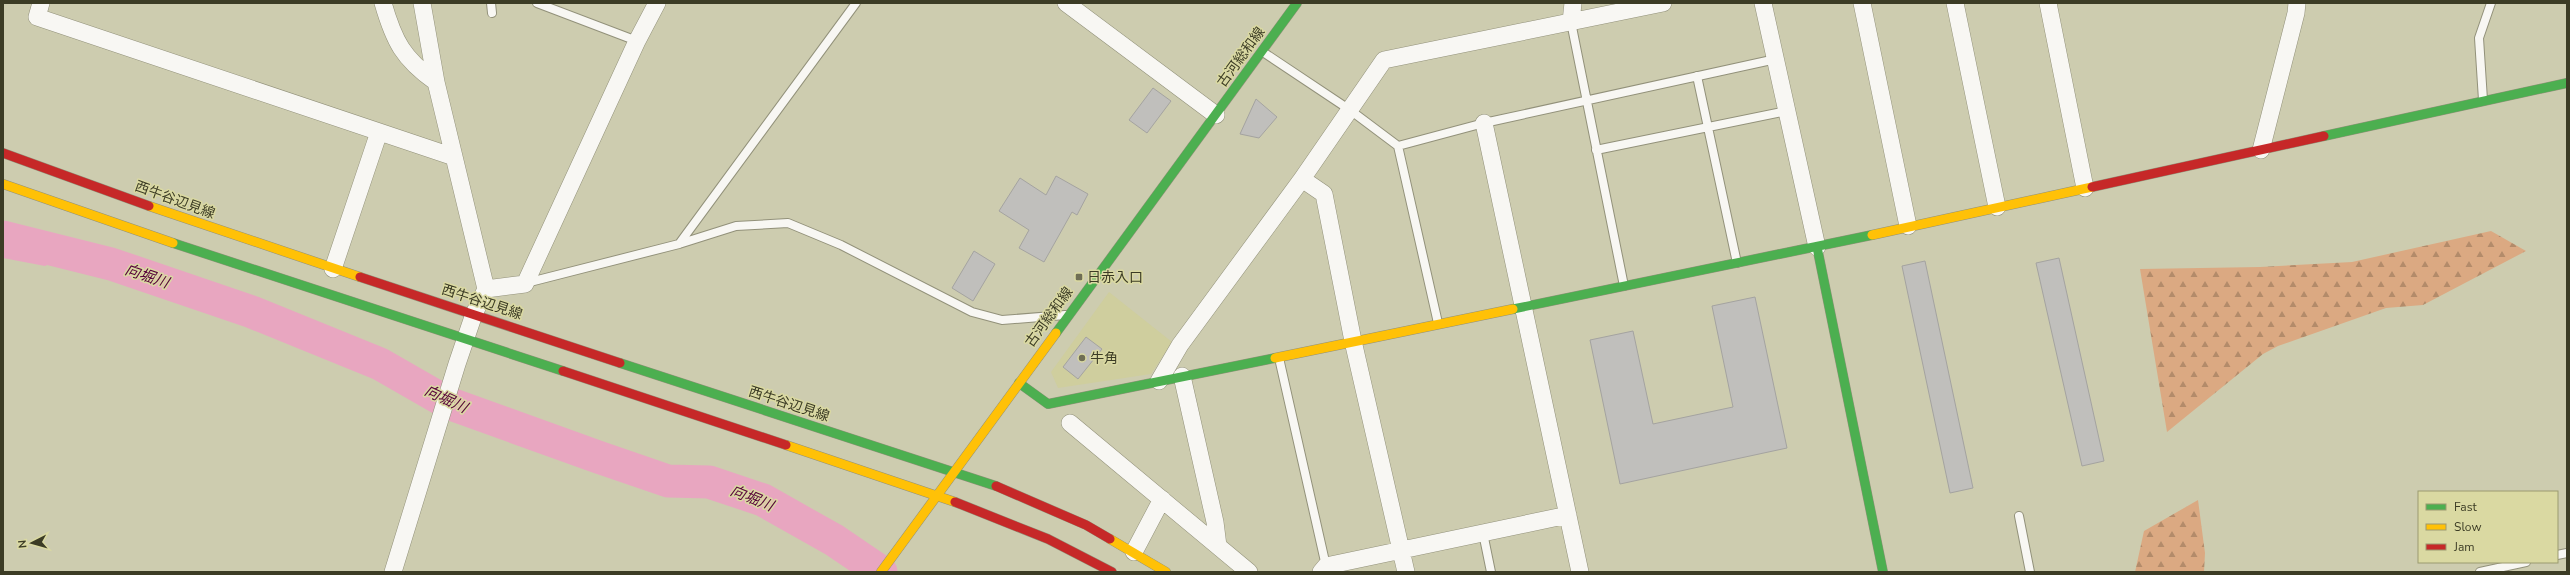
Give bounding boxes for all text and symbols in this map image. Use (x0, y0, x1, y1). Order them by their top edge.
street label: 古河総和線 (1213, 23, 1269, 91)
street label: 西牛谷辺見線 (132, 177, 218, 223)
water label: 向堀川 (122, 259, 173, 293)
place label: 日赤入口 (1087, 268, 1143, 287)
marker: 日赤入口 (1074, 272, 1084, 282)
street label: 西牛谷辺見線 (439, 280, 525, 324)
street label: 古河総和線 (1021, 283, 1077, 351)
place label: 牛角 (1090, 349, 1118, 368)
marker: 牛角 (1077, 353, 1087, 363)
water label: 向堀川 (421, 380, 472, 418)
street label: 西牛谷辺見線 (746, 382, 832, 426)
water label: 向堀川 (727, 480, 778, 516)
legend (2418, 491, 2558, 563)
text: Fast (2454, 499, 2477, 515)
text: Slow (2454, 519, 2482, 535)
north arrow (12, 523, 52, 563)
text: N (15, 539, 30, 549)
text: Jam (2453, 539, 2475, 555)

